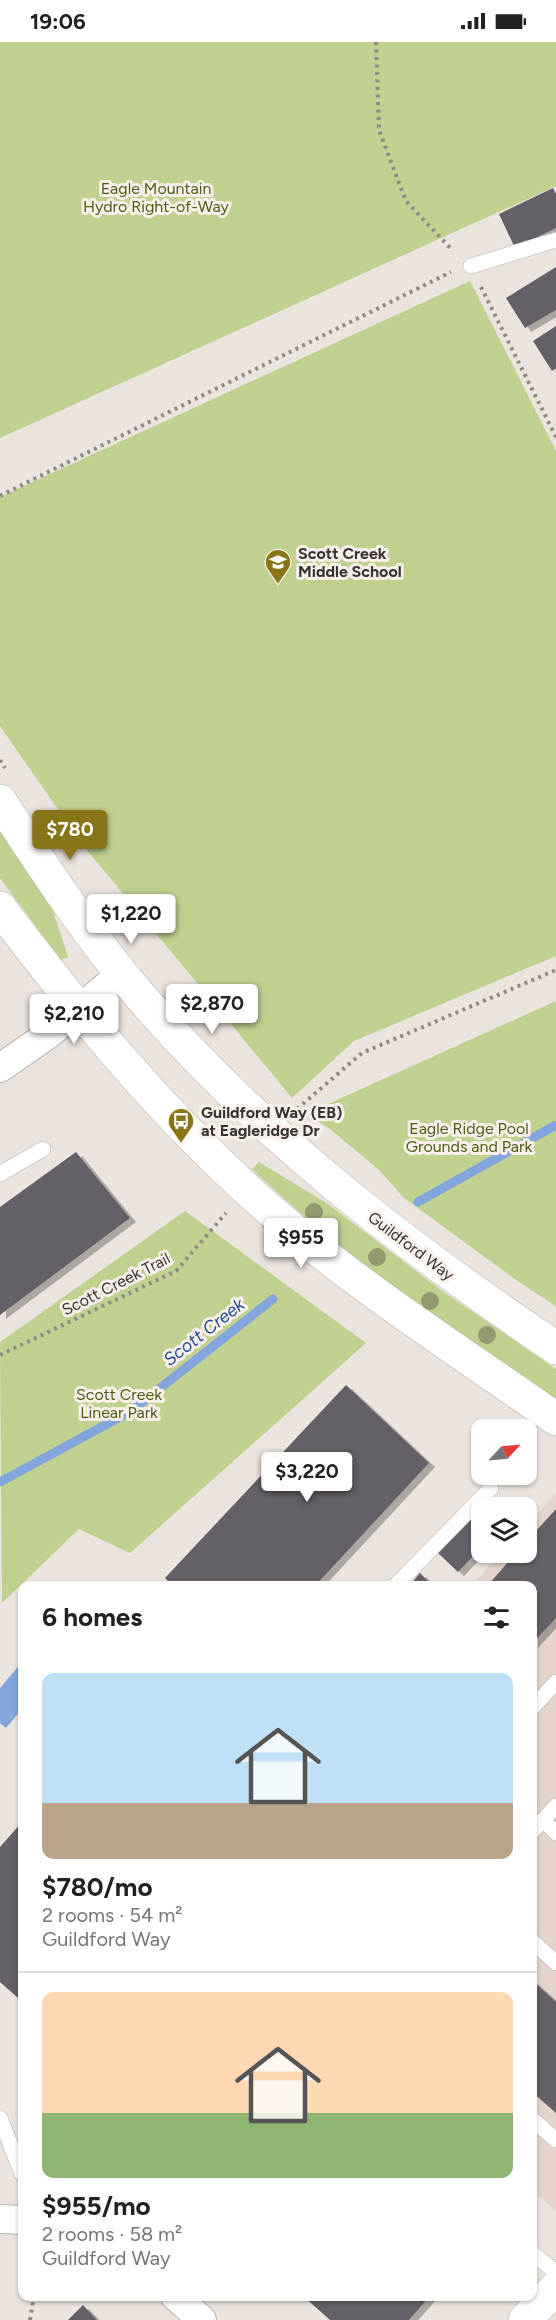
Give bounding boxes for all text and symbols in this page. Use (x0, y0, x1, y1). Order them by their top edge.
text: 19:06 (30, 8, 86, 35)
park label: Eagle Mountain Hydro Right-of-Way (83, 179, 230, 216)
place label: Scott Creek Middle School (298, 544, 402, 581)
school or university icon: Scott Creek Middle School (263, 547, 293, 585)
pin: $780 (34, 810, 106, 861)
text: $780 (46, 817, 94, 841)
pin: $1,220 (82, 894, 180, 945)
text: $1,220 (101, 901, 161, 925)
pin: $2,870 (163, 984, 261, 1035)
text: $2,870 (180, 991, 244, 1015)
pin: $2,210 (25, 994, 123, 1045)
text: $2,210 (44, 1001, 104, 1025)
place label: Guildford Way (EB) at Eagleridge Dr (201, 1103, 342, 1140)
bus stop icon: Guildford Way (EB) at Eagleridge Dr (166, 1106, 196, 1144)
park label: Eagle Ridge Pool Grounds and Park (406, 1119, 532, 1156)
street label: Guildford Way (364, 1207, 458, 1285)
pin: $955 (265, 1218, 337, 1269)
text: $955 (278, 1225, 324, 1249)
street label: Scott Creek Trail (59, 1249, 173, 1319)
water label: Scott Creek (159, 1293, 250, 1371)
park label: Scott Creek Linear Park (76, 1385, 162, 1422)
north arrow (471, 1419, 537, 1485)
map controls (471, 1419, 537, 1563)
pin: $3,220 (258, 1452, 356, 1503)
text: $3,220 (275, 1459, 339, 1483)
button: layers (471, 1497, 537, 1563)
text: 6 homes (42, 1601, 142, 1633)
icon: filters (480, 1601, 513, 1634)
icon: home (224, 1712, 332, 1820)
text: $780/mo (42, 1871, 153, 1903)
text: 2 rooms · 54 m² (42, 1903, 182, 1927)
text: Guildford Way (42, 1927, 170, 1951)
icon: home (224, 2031, 332, 2139)
text: $955/mo (42, 2190, 151, 2222)
text: 2 rooms · 58 m² (42, 2222, 182, 2246)
text: Guildford Way (42, 2246, 170, 2270)

